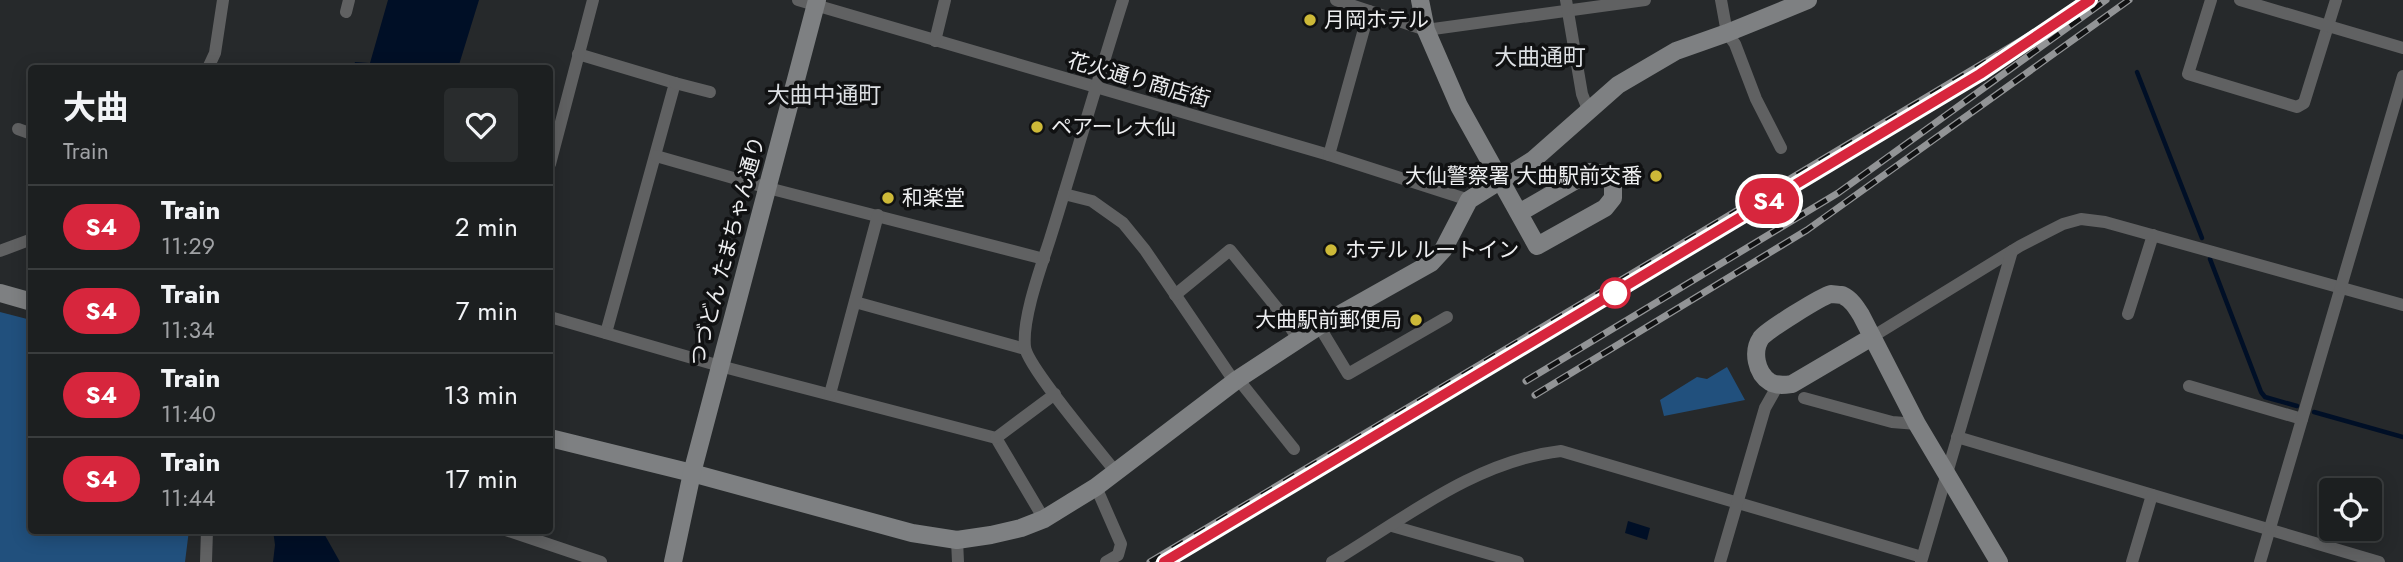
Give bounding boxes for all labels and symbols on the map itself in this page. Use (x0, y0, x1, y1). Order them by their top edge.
place label: 月岡ホテル (1324, 5, 1429, 35)
marker: 月岡ホテル (1302, 12, 1318, 28)
district label: 大曲通町 (1494, 40, 1586, 74)
street label: 花火通り商店街 (1064, 45, 1214, 115)
district label: 大曲中通町 (767, 78, 882, 112)
place label: ペアーレ大仙 (1051, 112, 1176, 142)
marker: ペアーレ大仙 (1029, 119, 1045, 135)
street label: つづどん たまちゃん通り (682, 133, 772, 369)
place label: 大仙警察署 大曲駅前交番 (1405, 161, 1642, 191)
marker: 大仙警察署 大曲駅前交番 (1648, 168, 1664, 184)
line badge: S4 (1738, 178, 1800, 224)
place label: 和楽堂 (902, 183, 965, 213)
marker: 和楽堂 (880, 190, 896, 206)
place label: ホテル ルートイン (1345, 235, 1519, 265)
marker: ホテル ルートイン (1323, 242, 1339, 258)
unlabelled marker (1600, 278, 1630, 308)
place label: 大曲駅前郵便局 (1255, 305, 1402, 335)
marker: 大曲駅前郵便局 (1408, 312, 1424, 328)

